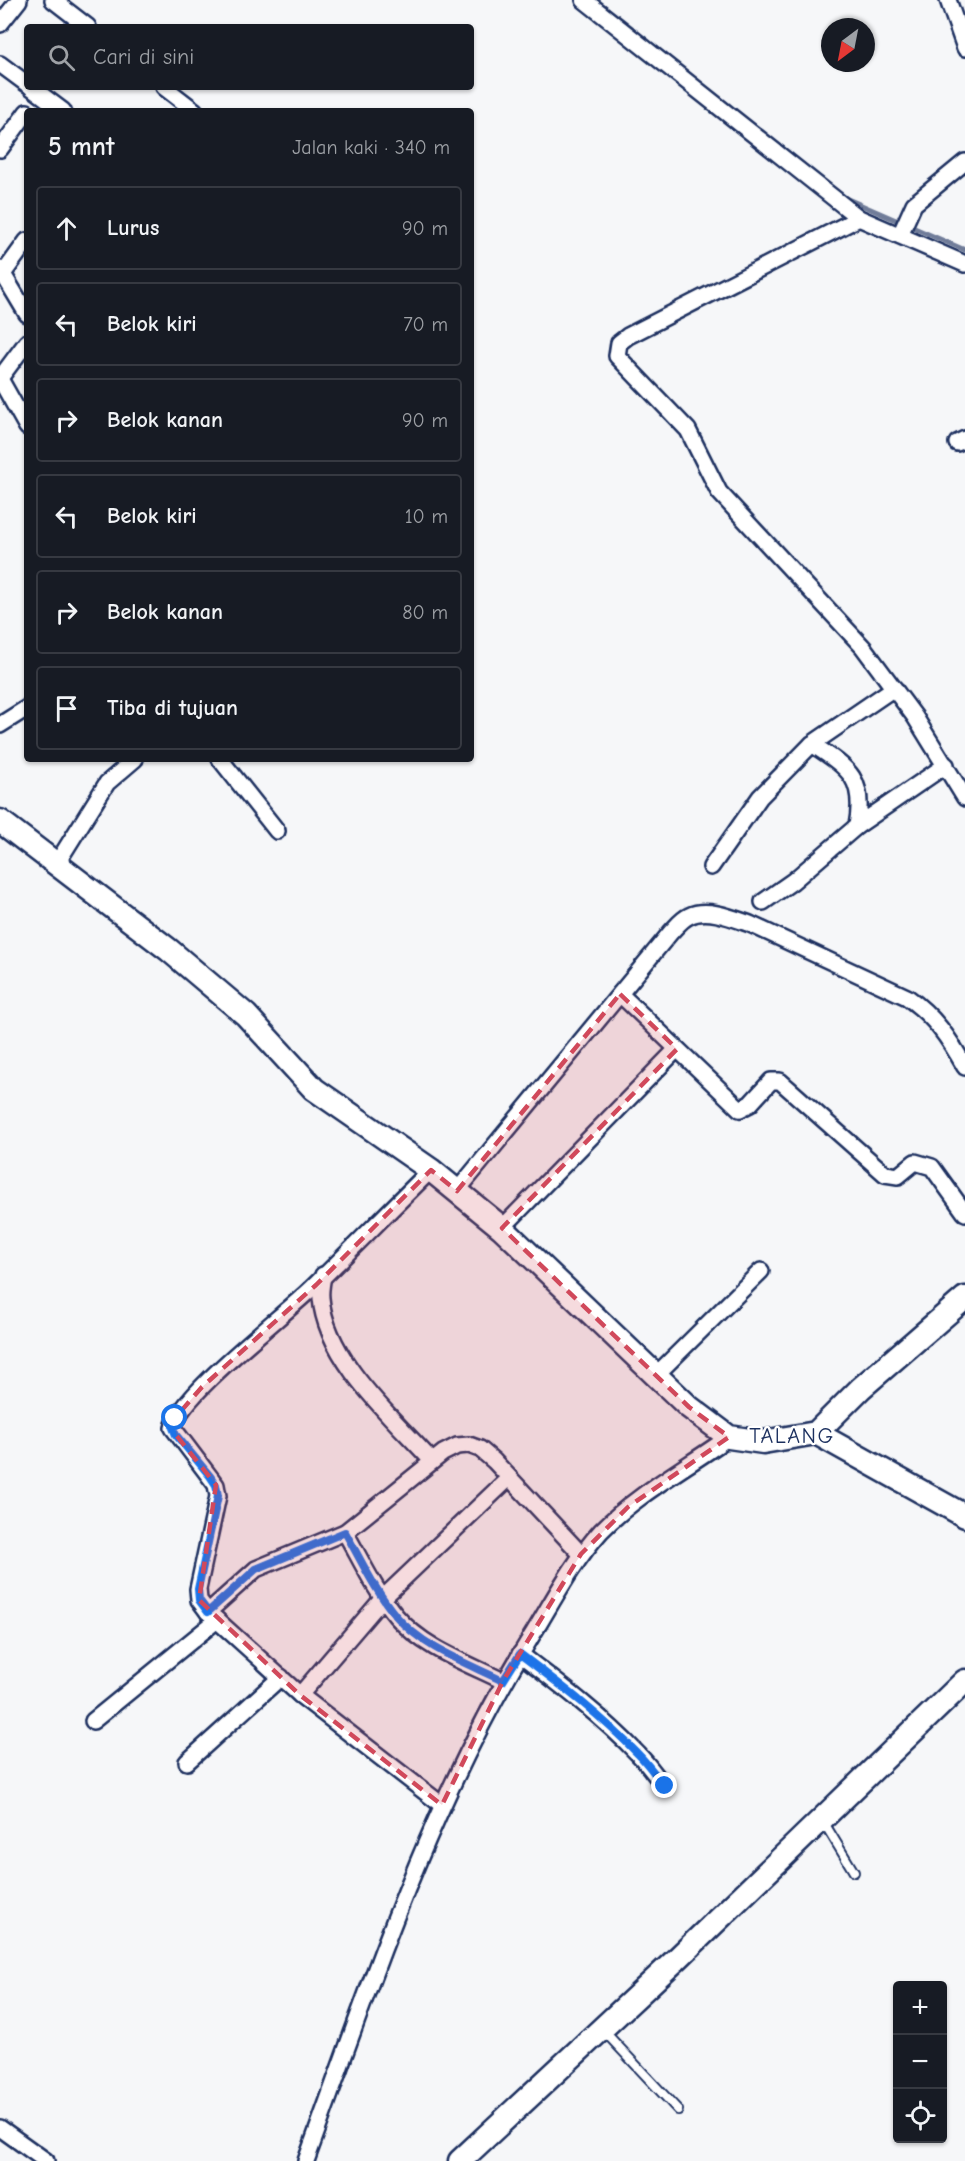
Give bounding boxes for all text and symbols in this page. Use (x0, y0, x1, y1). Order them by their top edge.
north arrow (821, 18, 875, 72)
search box (24, 24, 474, 90)
icon: search (45, 41, 78, 74)
text: Cari di sini (93, 44, 194, 70)
text: 5 mnt (48, 132, 114, 162)
text: Jalan kaki · 340 m (292, 136, 450, 159)
icon: ahead (50, 212, 83, 245)
text: Lurus (107, 215, 159, 241)
text: 90 m (402, 217, 448, 240)
icon: left (50, 308, 83, 341)
text: Belok kiri (107, 311, 197, 337)
text: 70 m (403, 313, 448, 336)
icon: right (50, 404, 83, 437)
text: Belok kanan (107, 407, 223, 433)
text: 90 m (402, 409, 448, 432)
icon: left (50, 500, 83, 533)
text: Belok kiri (107, 503, 197, 529)
text: 10 m (405, 505, 448, 528)
icon: right (50, 596, 83, 629)
text: Belok kanan (107, 599, 223, 625)
text: 80 m (402, 601, 448, 624)
icon: arrive (50, 692, 83, 725)
text: Tiba di tujuan (107, 695, 238, 721)
route start (161, 1404, 187, 1430)
district label: TALANG (749, 1423, 835, 1449)
route end (651, 1772, 677, 1798)
map controls (893, 1981, 947, 2143)
button: + (893, 1981, 947, 2035)
button: − (893, 2035, 947, 2089)
button: locate (893, 2089, 947, 2143)

